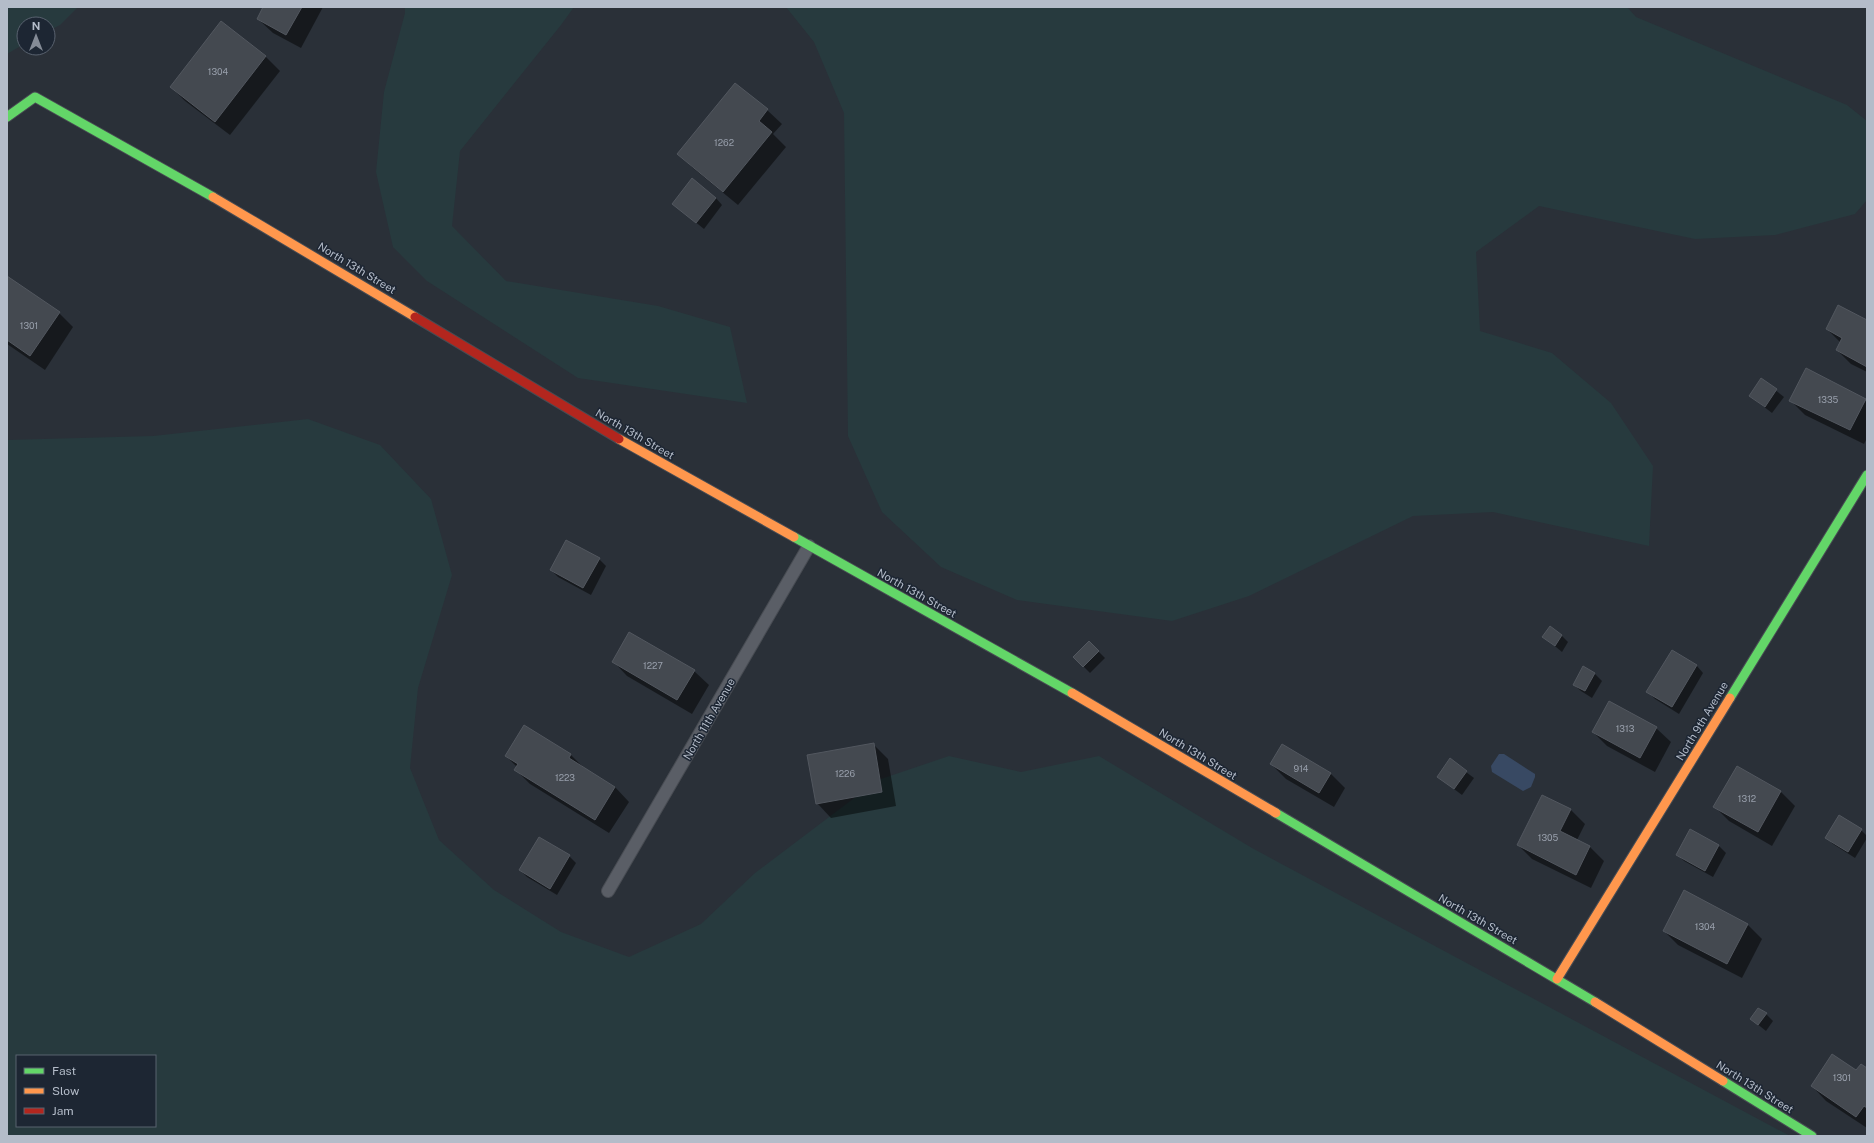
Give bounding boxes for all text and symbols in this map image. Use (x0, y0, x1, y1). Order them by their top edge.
north arrow (16, 16, 56, 56)
text: N (32, 20, 40, 32)
house number: 1304 (208, 66, 229, 77)
house number: 1262 (714, 137, 734, 148)
street label: North 13th Street (316, 240, 398, 296)
house number: 1301 (20, 320, 38, 331)
house number: 1335 (1818, 394, 1839, 405)
street label: North 13th Street (594, 407, 676, 461)
street label: North 13th Street (875, 566, 959, 620)
house number: 1227 (643, 660, 663, 671)
street label: North 11th Avenue (681, 676, 737, 762)
street label: North 9th Avenue (1674, 679, 1730, 763)
house number: 1313 (1616, 723, 1635, 734)
street label: North 13th Street (1157, 726, 1239, 782)
house number: 914 (1294, 763, 1309, 774)
house number: 1226 (835, 768, 855, 779)
house number: 1223 (555, 772, 575, 783)
house number: 1312 (1738, 793, 1756, 804)
house number: 1305 (1538, 832, 1559, 843)
street label: North 13th Street (1437, 892, 1519, 946)
house number: 1304 (1695, 921, 1716, 932)
legend (16, 1055, 156, 1127)
street label: North 13th Street (1714, 1058, 1796, 1116)
text: Fast (52, 1064, 77, 1078)
house number: 1301 (1833, 1072, 1851, 1083)
text: Slow (52, 1084, 80, 1098)
text: Jam (52, 1104, 74, 1118)

